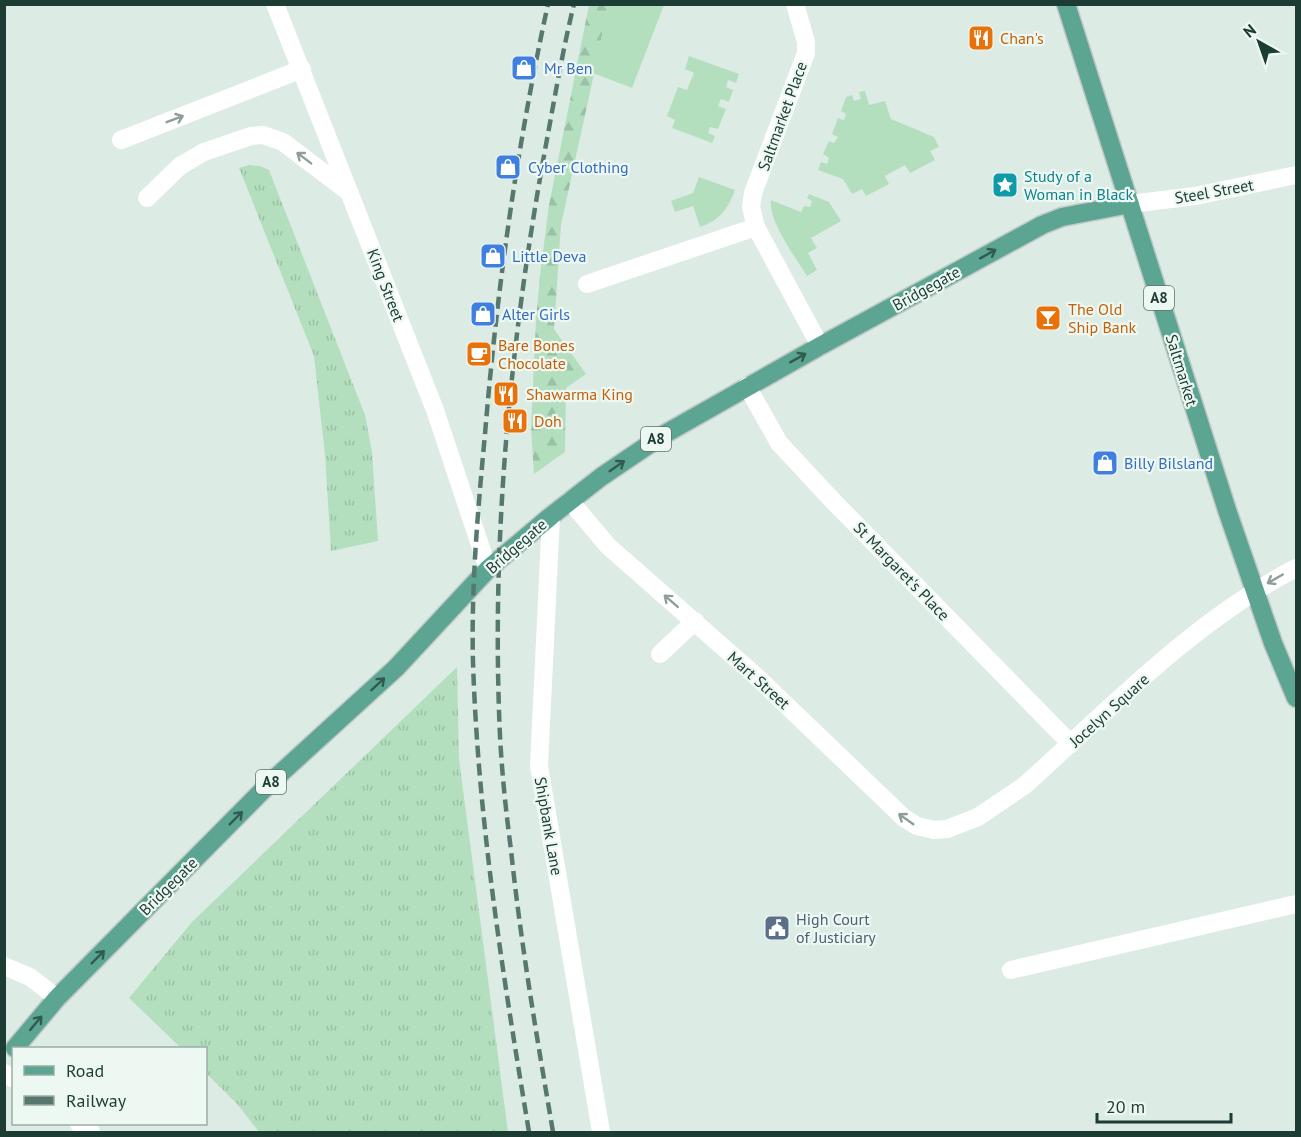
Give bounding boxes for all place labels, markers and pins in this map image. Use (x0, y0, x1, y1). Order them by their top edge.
restaurant icon: Chan's (966, 23, 996, 53)
place label: Chan's (1000, 28, 1044, 48)
shop icon: Mr Ben (509, 53, 539, 83)
place label: Mr Ben (544, 58, 593, 78)
shop icon: Cyber Clothing (493, 152, 523, 182)
place label: Cyber Clothing (528, 157, 629, 177)
place label: Study of a Woman in Black (1024, 166, 1134, 204)
place icon: Study of a Woman in Black (990, 170, 1020, 200)
shop icon: Little Deva (478, 241, 508, 271)
place label: Little Deva (512, 246, 586, 266)
shop icon: Alter Girls (468, 299, 498, 329)
place label: The Old Ship Bank (1068, 299, 1136, 337)
bar icon: The Old Ship Bank (1033, 303, 1063, 333)
place label: Alter Girls (502, 304, 570, 324)
place label: Bare Bones Chocolate (498, 335, 575, 373)
cafe icon: Bare Bones Chocolate (464, 339, 494, 369)
restaurant icon: Shawarma King (491, 379, 521, 409)
place label: Shawarma King (526, 384, 633, 404)
restaurant icon: Doh (500, 406, 530, 436)
place label: Doh (534, 411, 562, 431)
shop icon: Billy Bilsland (1090, 448, 1120, 478)
place label: Billy Bilsland (1124, 453, 1213, 473)
place label: High Court of Justiciary (796, 909, 876, 947)
public building icon: High Court of Justiciary (762, 913, 792, 943)

